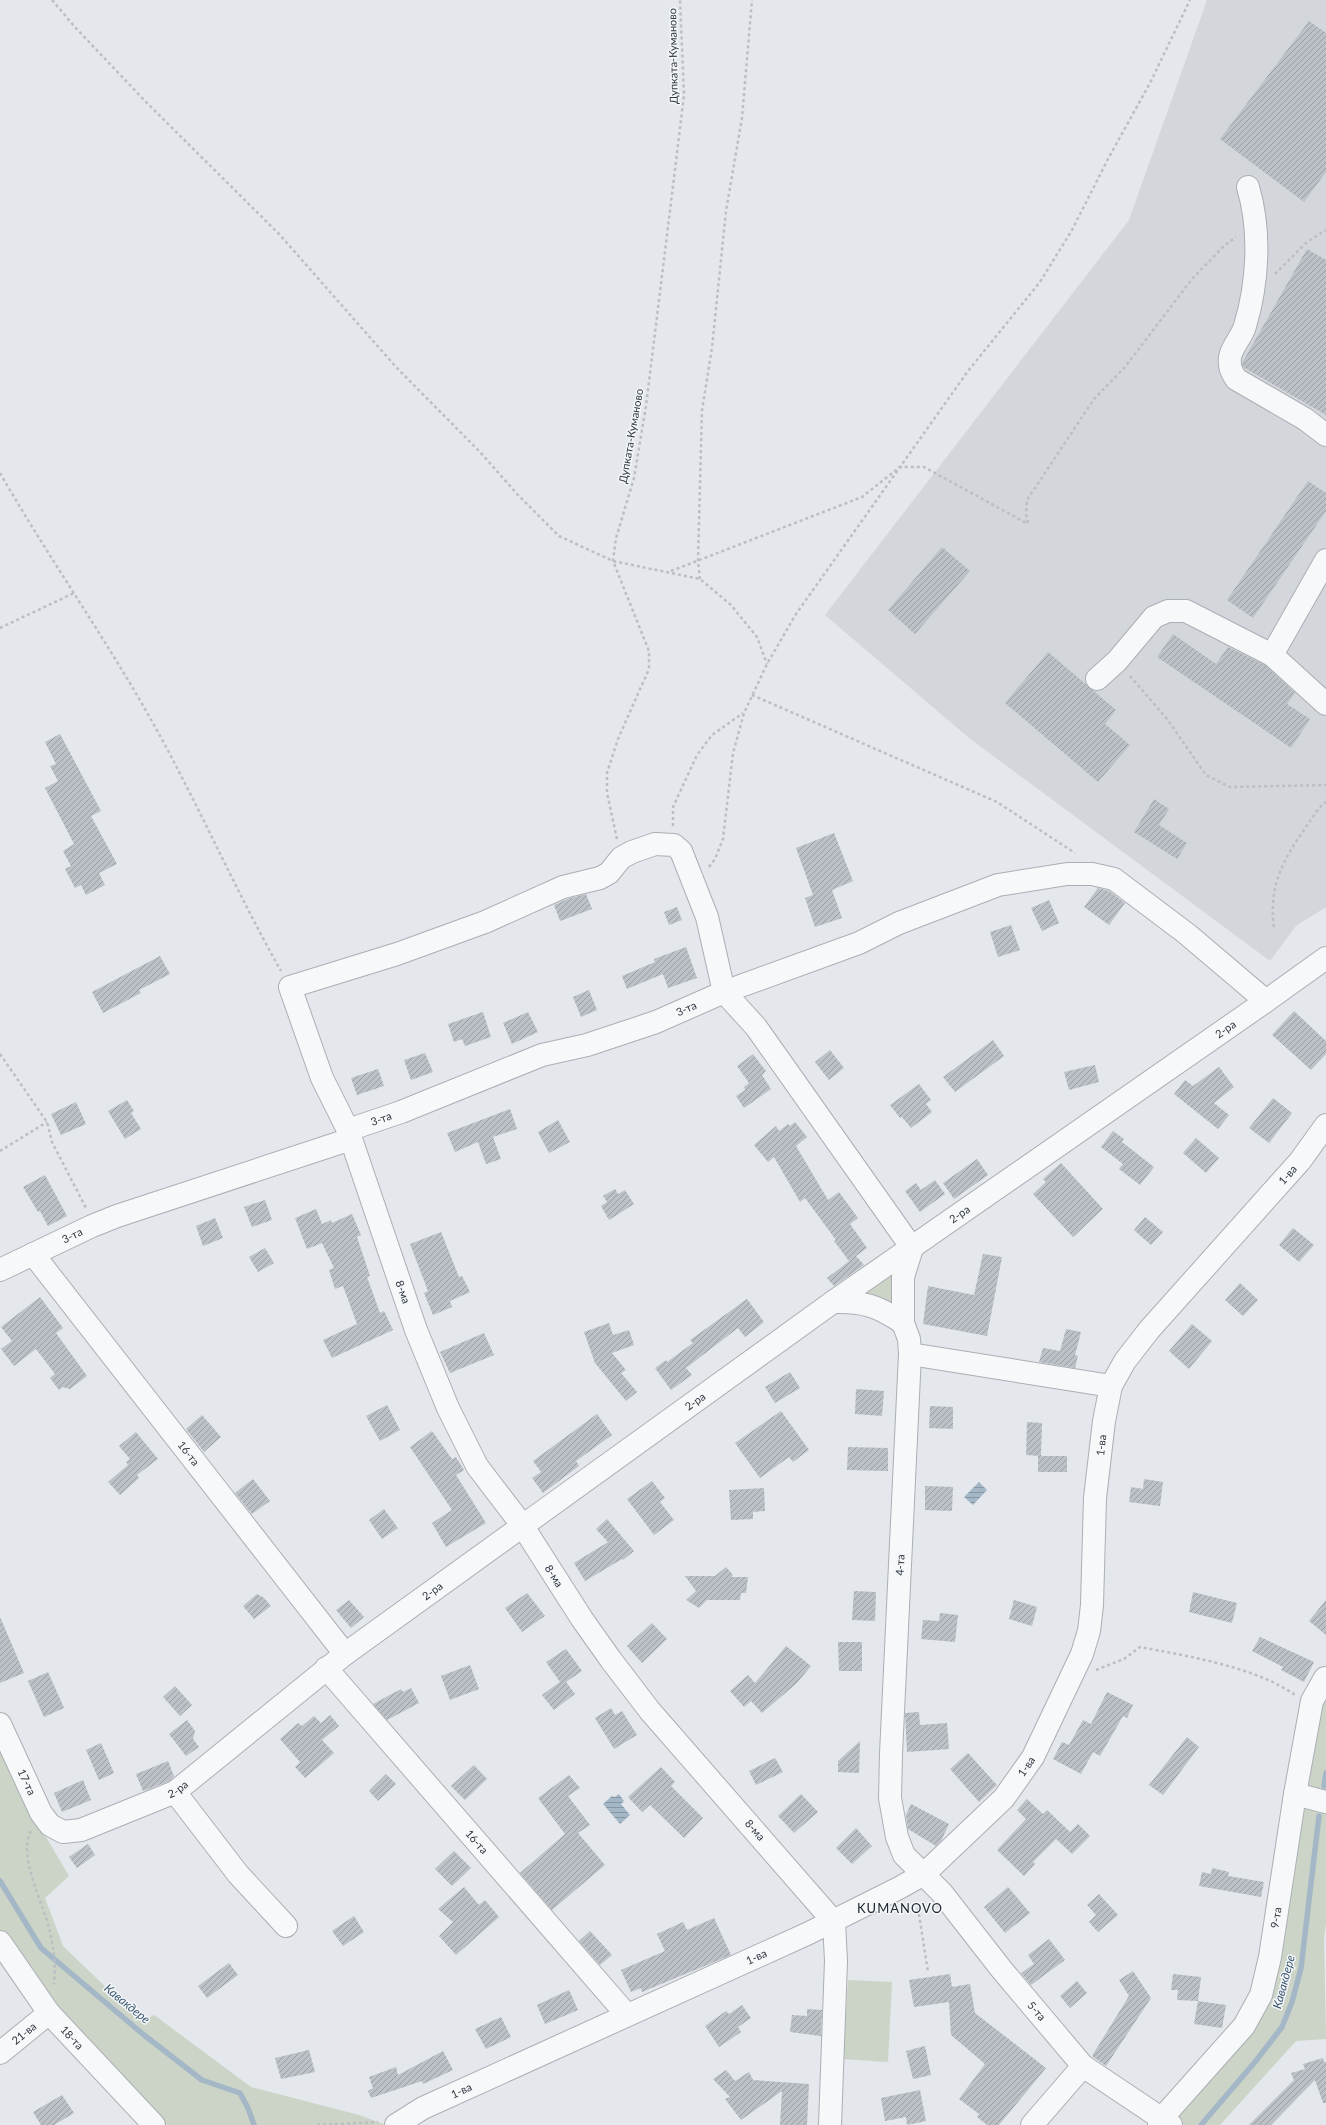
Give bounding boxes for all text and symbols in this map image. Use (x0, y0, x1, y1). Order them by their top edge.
street label: Дупката-Куманово (665, 8, 680, 104)
street label: Дупката-Куманово (616, 388, 645, 484)
street label: 3-та (674, 998, 698, 1018)
street label: 2-ра (1212, 1017, 1238, 1040)
street label: 3-та (369, 1109, 393, 1128)
street label: 1-ва (1275, 1162, 1299, 1187)
street label: 2-ра (946, 1202, 972, 1225)
street label: 3-та (60, 1225, 84, 1245)
street label: 8-ма (393, 1279, 413, 1305)
street label: 2-ра (682, 1389, 708, 1413)
street label: 1-ва (1093, 1434, 1108, 1457)
street label: 16-та (175, 1438, 203, 1468)
street label: 4-та (892, 1554, 907, 1576)
street label: 8-ма (543, 1562, 566, 1589)
street label: 2-ра (419, 1579, 445, 1602)
street label: 1-ва (1014, 1754, 1037, 1779)
street label: 17-та (16, 1767, 39, 1797)
street label: 2-ра (166, 1777, 190, 1800)
street label: 8-ма (743, 1816, 768, 1843)
street label: 16-та (463, 1827, 491, 1856)
district label: KUMANOVO (857, 1900, 943, 1916)
street label: 9-та (1267, 1906, 1284, 1929)
street label: 1-ва (744, 1946, 769, 1967)
water label: Кавакдере (1269, 1953, 1298, 2010)
water label: Кавакдере (101, 1980, 154, 2027)
street label: 5-та (1025, 1998, 1049, 2023)
street label: 21-ва (9, 2019, 39, 2047)
street label: 18-та (58, 2023, 87, 2052)
street label: 1-ва (449, 2080, 474, 2101)

